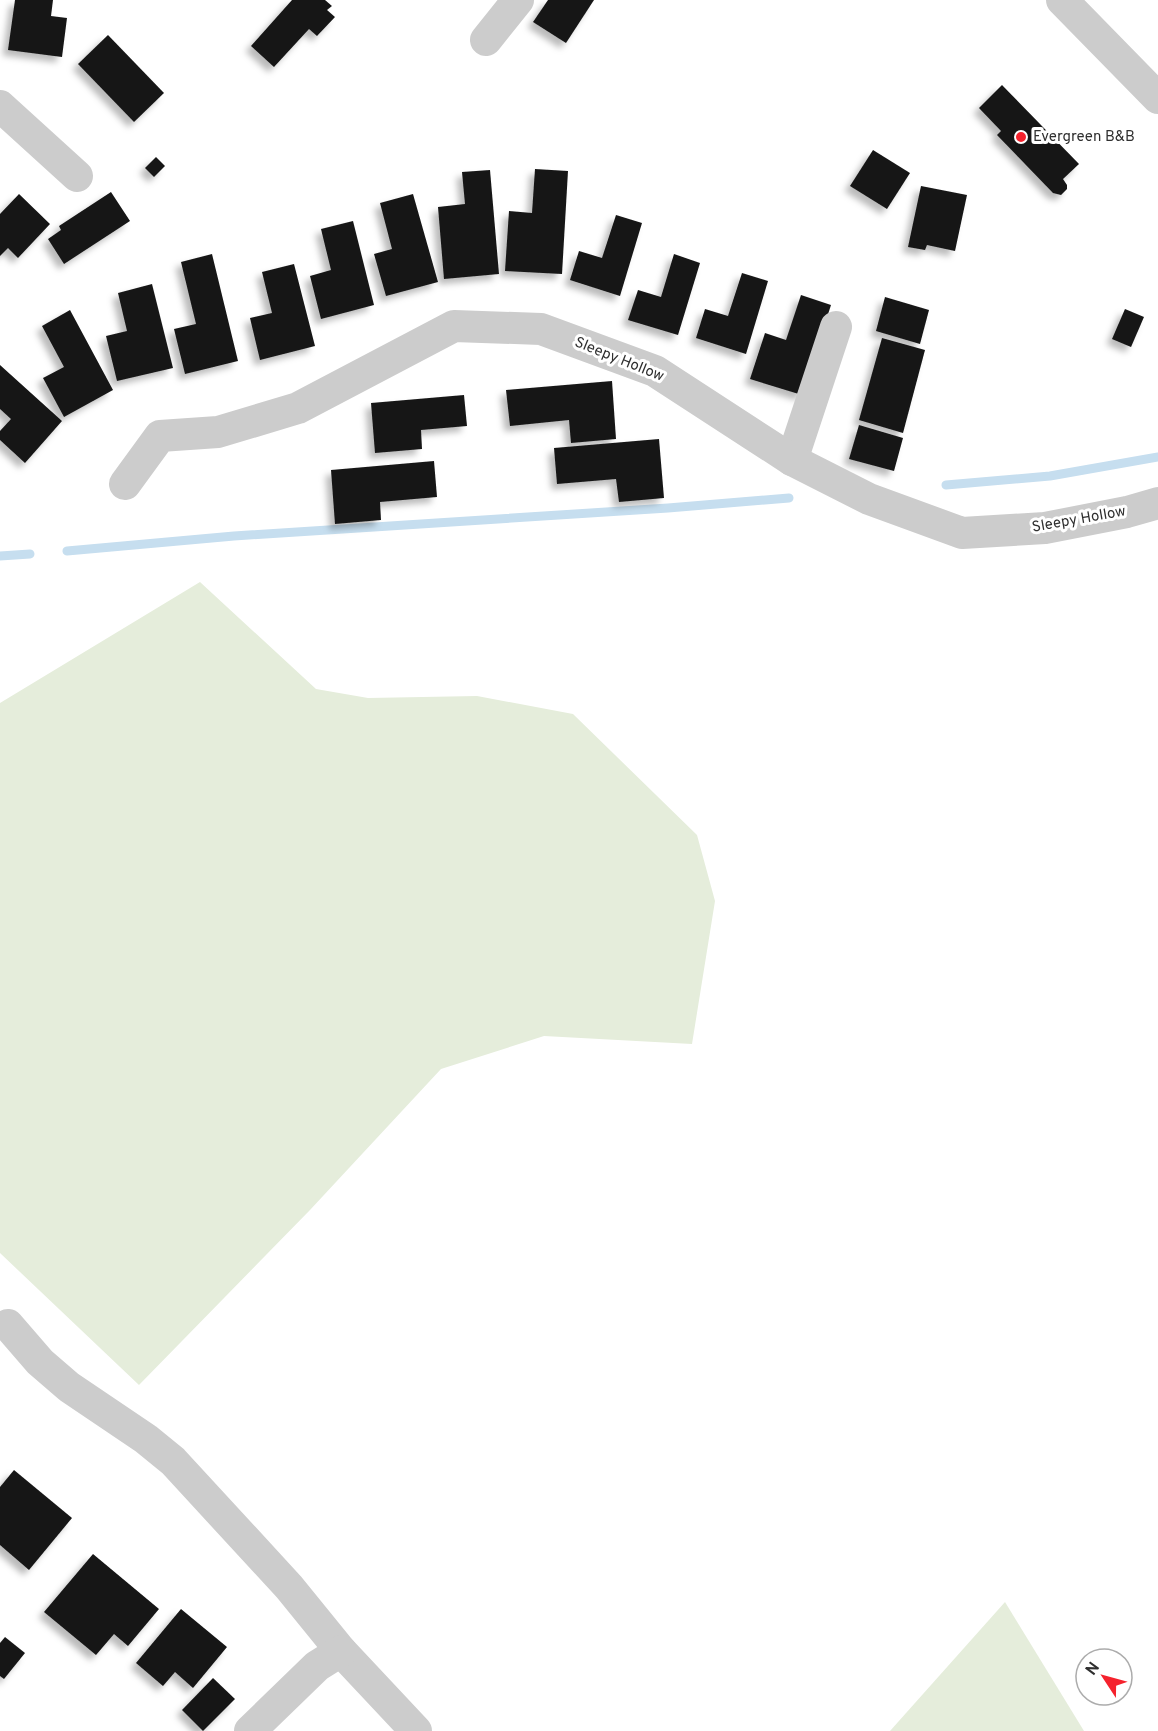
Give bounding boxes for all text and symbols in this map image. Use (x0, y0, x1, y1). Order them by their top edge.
place label: Evergreen B&B (1033, 128, 1135, 147)
marker: Evergreen B&B (1014, 130, 1028, 144)
street label: Sleepy Hollow (571, 333, 667, 387)
street label: Sleepy Hollow (1031, 502, 1128, 538)
north arrow (1074, 1647, 1134, 1707)
text: N (1082, 1659, 1105, 1680)

